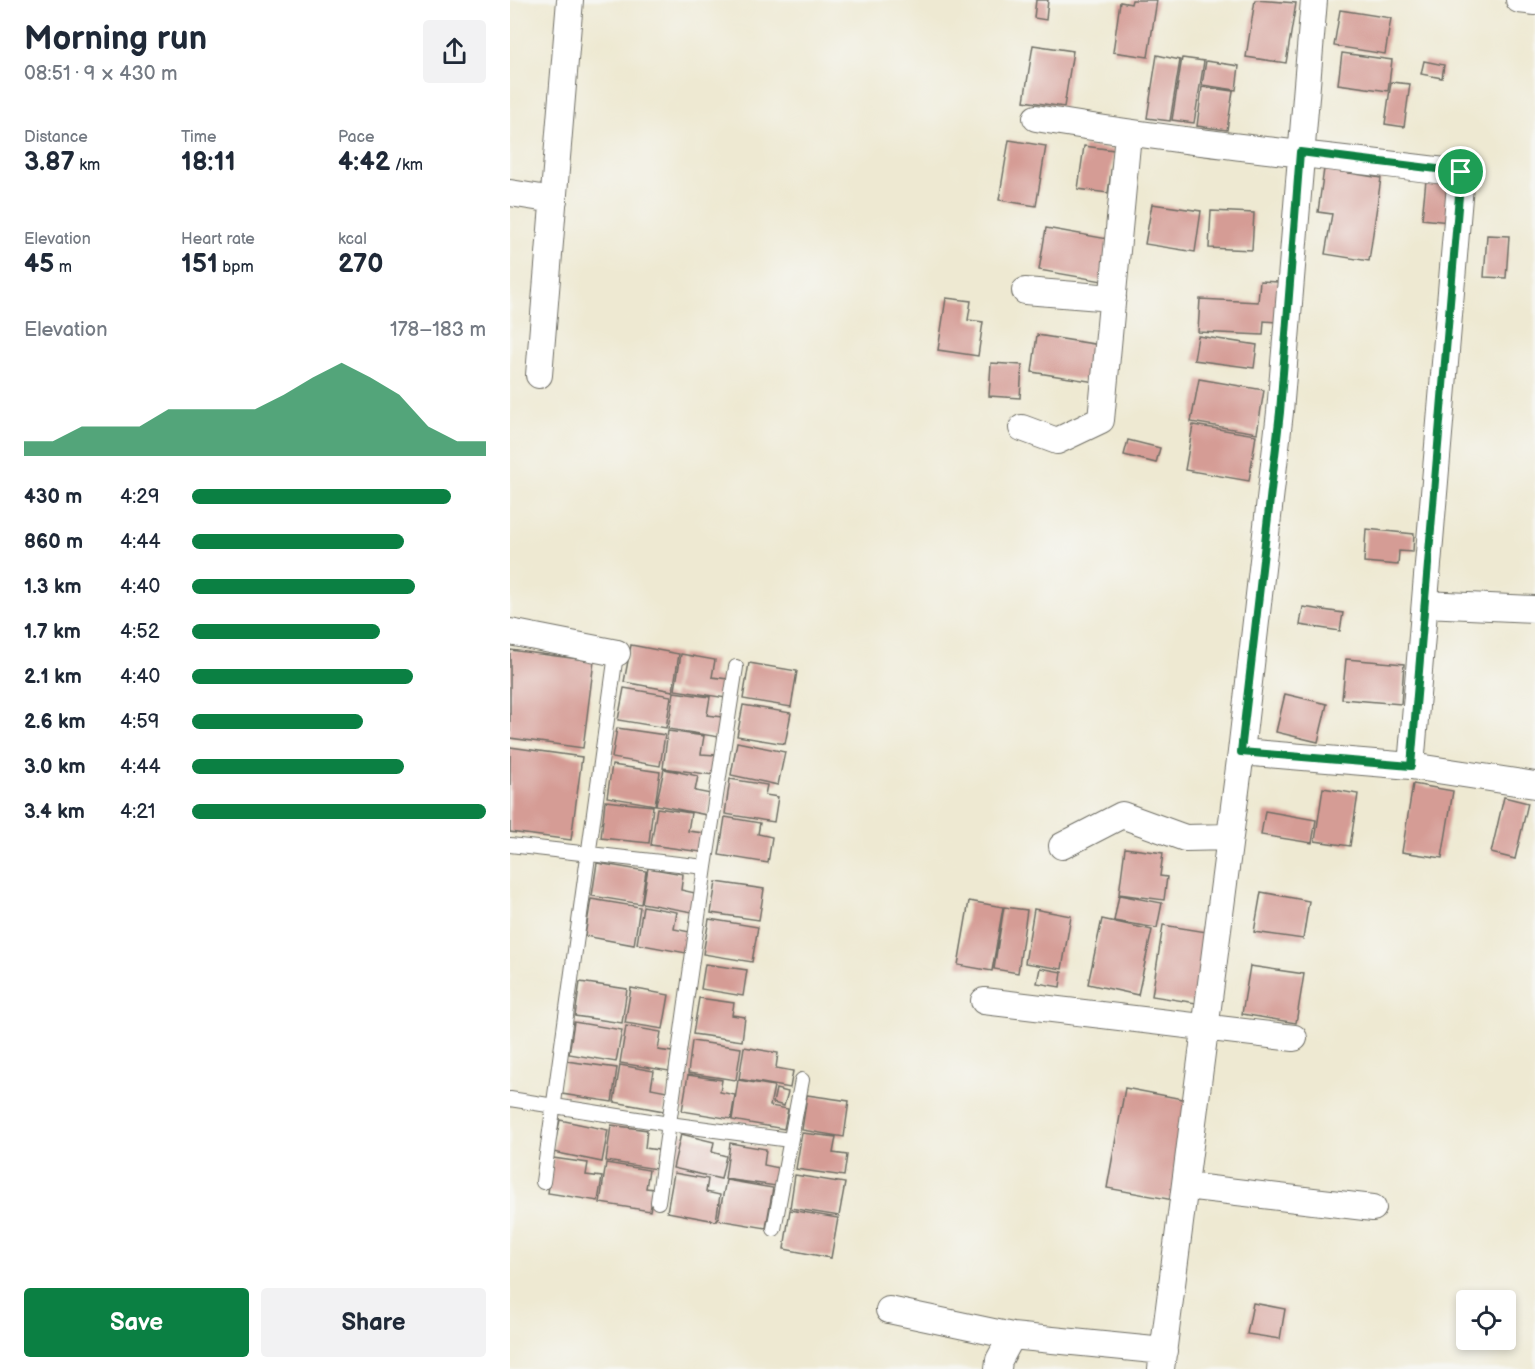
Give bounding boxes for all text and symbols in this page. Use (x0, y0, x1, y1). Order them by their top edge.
text: Morning run (24, 19, 207, 59)
button: share (423, 20, 486, 83)
text: 08:51 · 9 × 430 m (24, 62, 178, 86)
text: Distance (24, 128, 88, 147)
text: Time (181, 128, 216, 147)
text: Pace (338, 128, 374, 147)
pin (1435, 146, 1486, 197)
text: 3.87 (24, 147, 75, 178)
text: 18:11 (181, 147, 236, 178)
text: 4:42 (338, 147, 390, 178)
icon: arrive (1444, 155, 1477, 188)
text: km (75, 156, 100, 175)
text: /km (390, 156, 423, 175)
text: Elevation (24, 230, 91, 249)
text: Heart rate (181, 230, 255, 249)
text: kcal (338, 230, 367, 249)
text: 45 (24, 249, 54, 280)
text: 151 (181, 249, 218, 280)
text: 270 (338, 249, 383, 280)
text: m (54, 258, 72, 277)
text: bpm (218, 258, 254, 277)
text: Elevation (24, 318, 107, 342)
text: 178–183 m (390, 318, 486, 342)
text: 430 m (24, 485, 82, 509)
text: 4:29 (120, 485, 160, 509)
text: 860 m (24, 530, 83, 554)
text: 4:44 (120, 530, 161, 554)
text: 1.3 km (24, 575, 81, 599)
text: 4:40 (120, 575, 160, 599)
text: 1.7 km (24, 620, 81, 644)
text: 4:52 (120, 620, 160, 644)
text: 2.1 km (24, 665, 82, 689)
text: 4:40 (120, 665, 160, 689)
text: 2.6 km (24, 710, 85, 734)
text: 4:59 (120, 710, 159, 734)
text: 3.0 km (24, 755, 85, 779)
text: 4:44 (120, 755, 161, 779)
text: 3.4 km (24, 800, 85, 824)
text: 4:21 (120, 800, 155, 824)
button: Save (24, 1288, 249, 1357)
button: Share (261, 1288, 486, 1357)
map controls (1456, 1290, 1516, 1350)
button: locate (1456, 1290, 1516, 1350)

